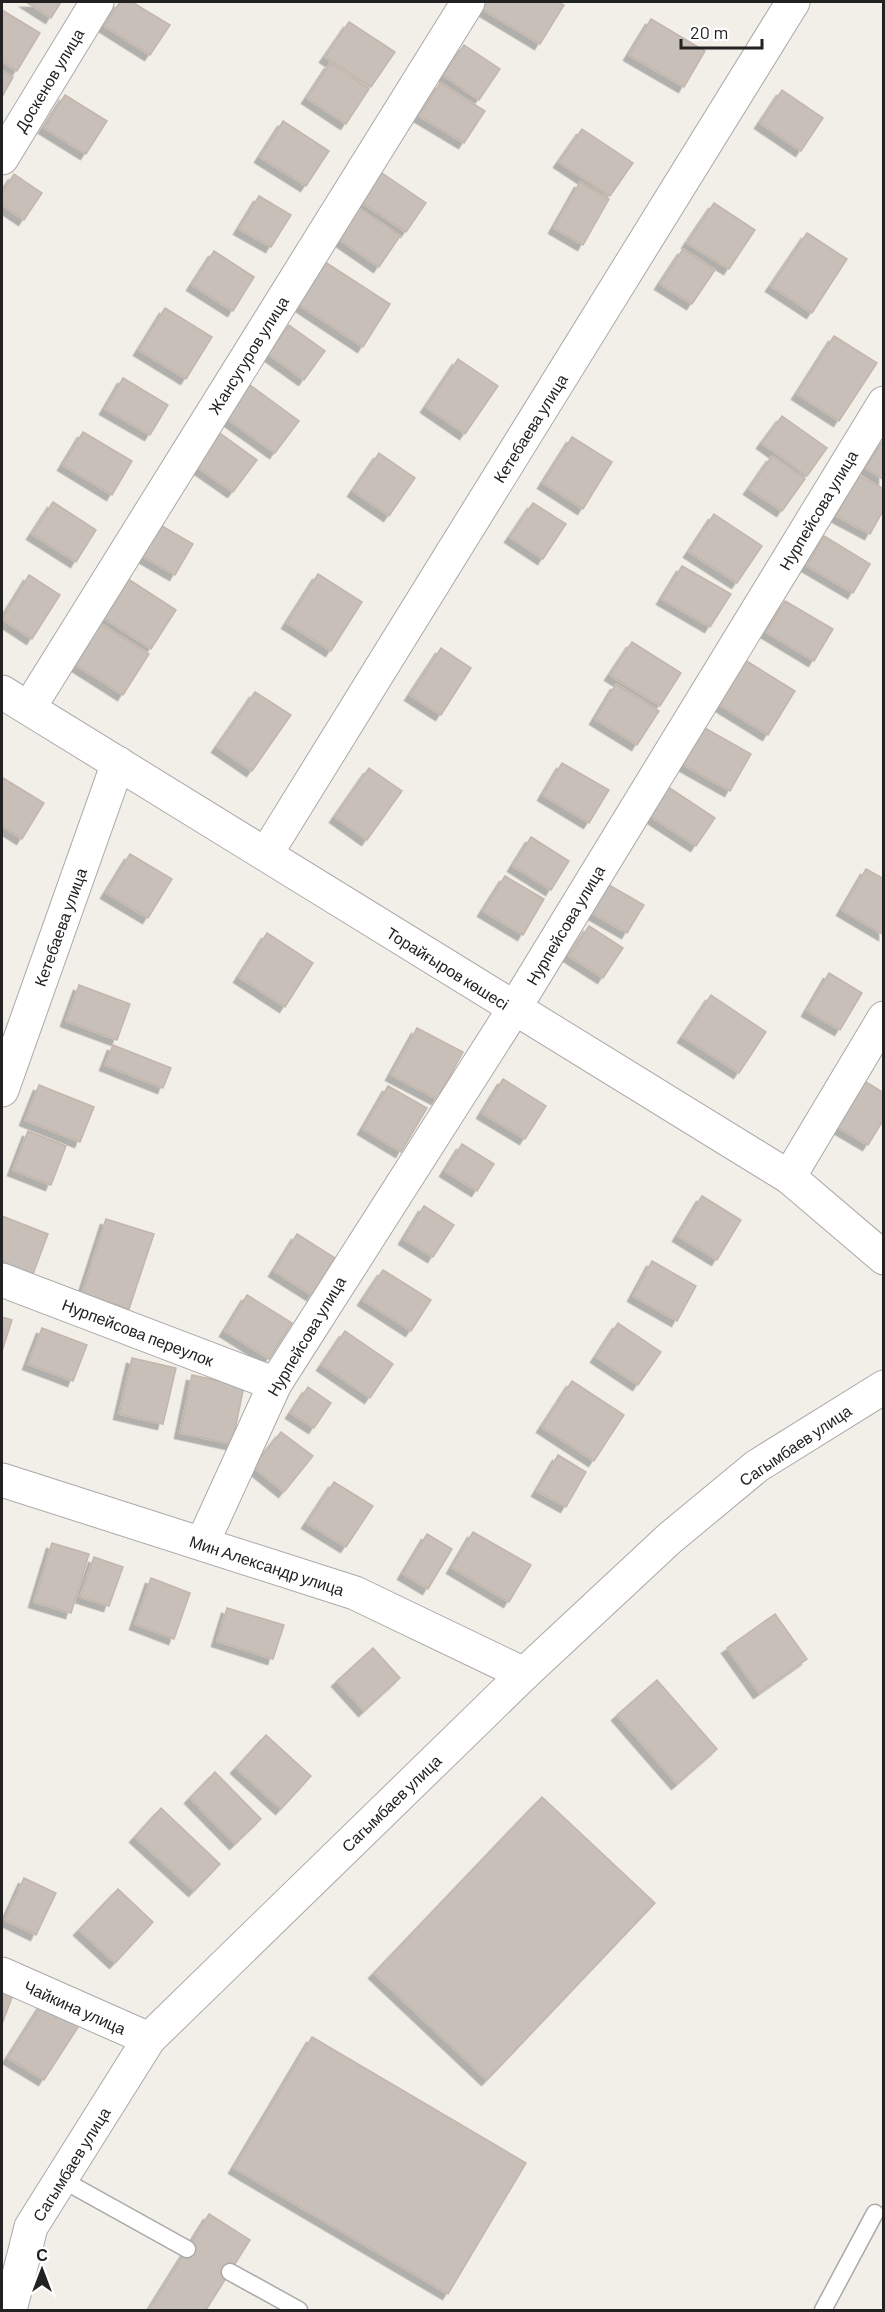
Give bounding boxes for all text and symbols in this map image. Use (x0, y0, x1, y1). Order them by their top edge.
scale bar (681, 12, 762, 50)
text: 20 m (690, 21, 728, 43)
street label: Доскенов улица (11, 25, 87, 135)
street label: Жансугуров улица (204, 292, 292, 418)
street label: Кетебаева улица (489, 370, 571, 486)
street label: Нурпейсова улица (775, 447, 861, 573)
street label: Нурпейсова улица (522, 862, 608, 988)
street label: Кетебаева улица (30, 865, 90, 989)
street label: Торайғыров көшесі (384, 923, 512, 1013)
street label: Нурпейсова улица (263, 1273, 349, 1399)
street label: Нурпейсова переулок (60, 1294, 217, 1370)
street label: Сагымбаев улица (735, 1400, 855, 1490)
street label: Мин Александр улица (187, 1531, 347, 1599)
street label: Сагымбаев улица (337, 1751, 445, 1855)
street label: Чайкина улица (21, 1976, 129, 2038)
street label: Сагымбаев улица (28, 2103, 114, 2225)
north arrow (12, 2240, 72, 2300)
text: С (36, 2245, 48, 2264)

